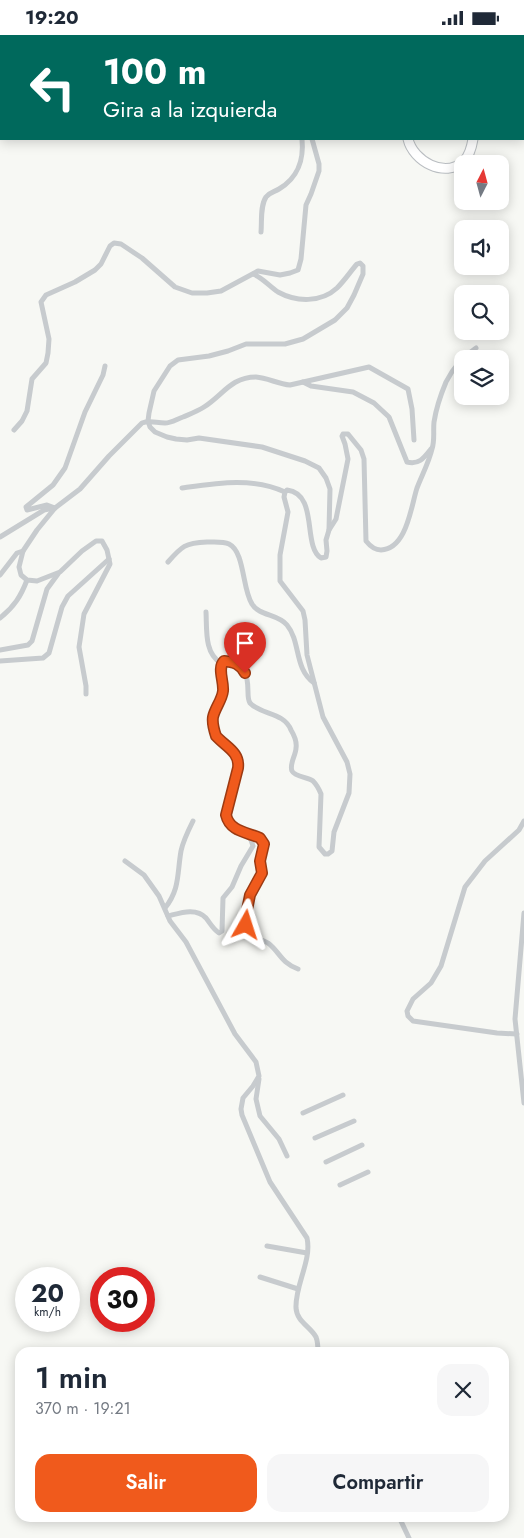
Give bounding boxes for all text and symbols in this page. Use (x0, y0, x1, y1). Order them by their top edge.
text: 19:20 (25, 4, 79, 31)
text: 100 m (103, 47, 206, 97)
icon: left (20, 55, 85, 120)
text: Gira a la izquierda (103, 93, 277, 125)
north arrow (454, 155, 509, 210)
map controls (454, 155, 509, 405)
button: sound (454, 220, 509, 275)
button: search (454, 285, 509, 340)
button: layers (454, 350, 509, 405)
pin (224, 622, 266, 673)
icon: arrive (231, 629, 259, 657)
position arrow (219, 898, 271, 950)
speed limit sign: 30 (90, 1267, 155, 1332)
text: 20 (31, 1275, 64, 1311)
text: km/h (34, 1303, 61, 1321)
text: 1 min (35, 1356, 108, 1399)
button: close (437, 1364, 489, 1416)
text: 370 m · 19:21 (35, 1397, 131, 1420)
button: Salir (35, 1454, 257, 1512)
button: Compartir (267, 1454, 489, 1512)

